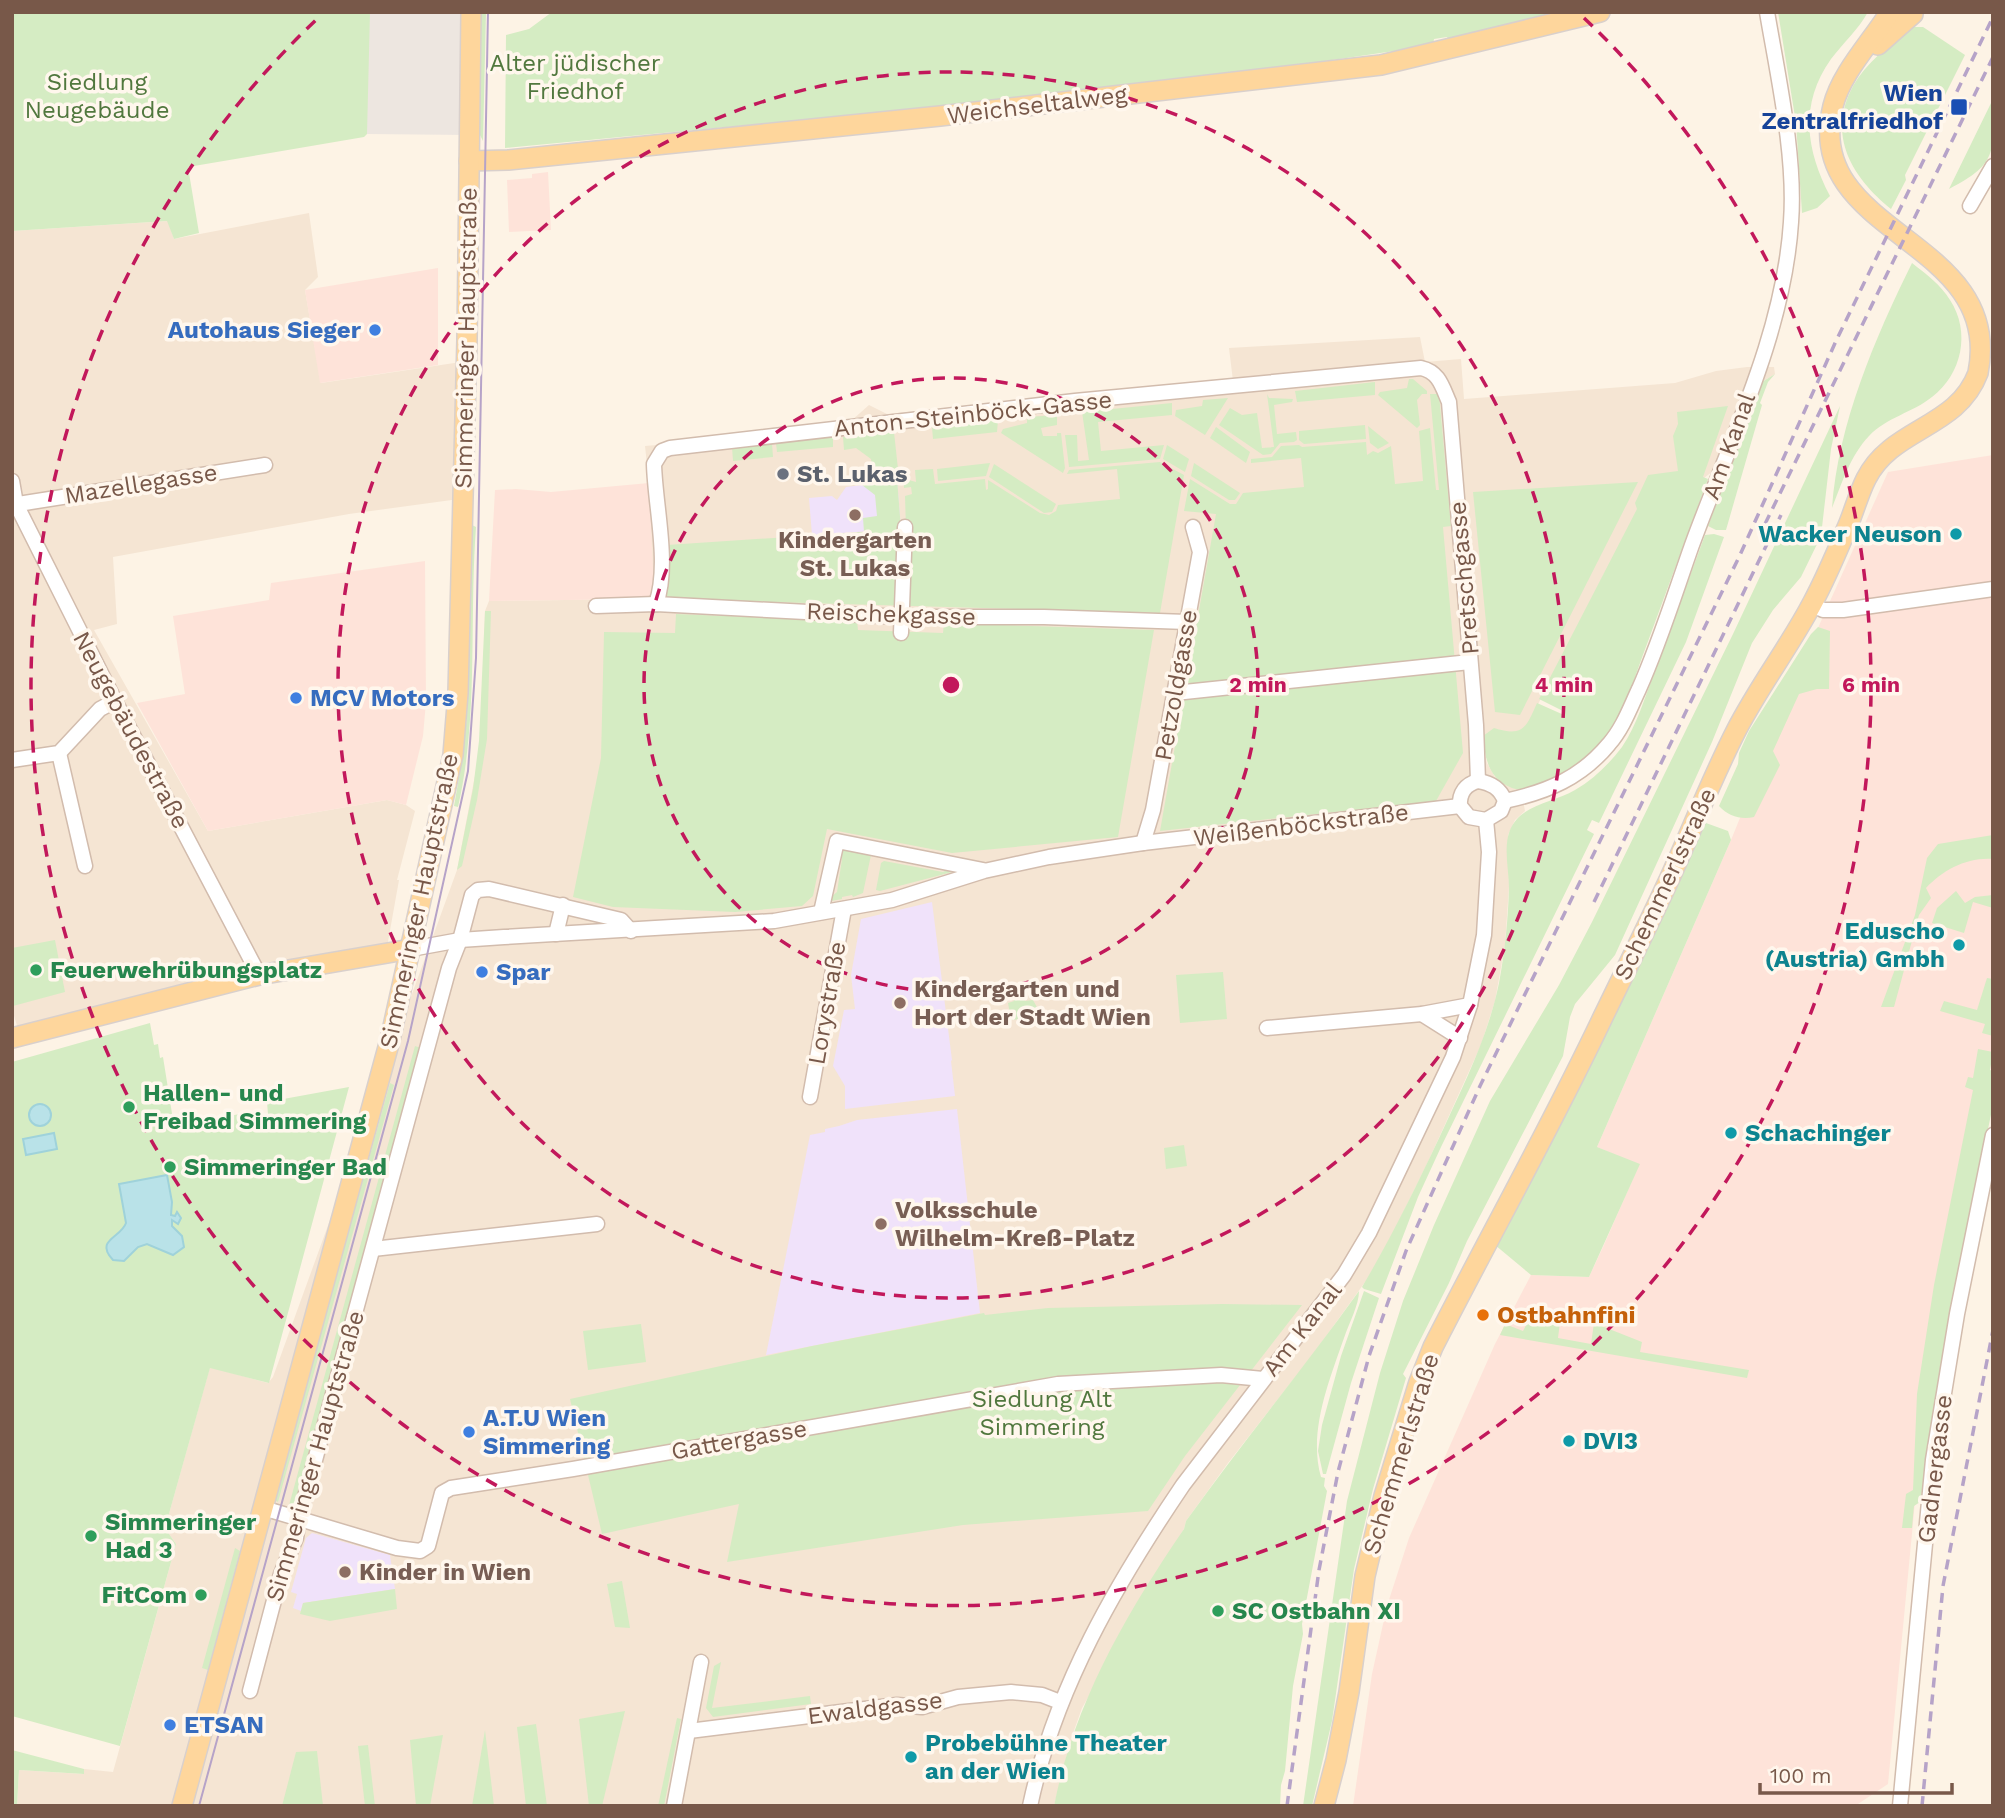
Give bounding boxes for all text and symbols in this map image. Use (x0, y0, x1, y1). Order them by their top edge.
park label: Alter jüdischer Friedhof (489, 49, 661, 105)
park label: Siedlung Neugebäude (24, 68, 170, 124)
place label: Wien Zentralfriedhof (1762, 79, 1943, 135)
street label: Weichseltalweg (945, 80, 1129, 130)
marker: Wien Zentralfriedhof (1949, 97, 1969, 117)
street label: Simmeringer Hauptstraße (449, 187, 483, 489)
place label: Autohaus Sieger (168, 316, 362, 344)
marker: Autohaus Sieger (367, 322, 383, 338)
street label: Anton-Steinböck-Gasse (833, 385, 1113, 443)
street label: Am Kanal (1697, 388, 1761, 503)
street label: Mazellegasse (63, 458, 219, 510)
place label: St. Lukas (797, 460, 908, 488)
marker: St. Lukas (775, 466, 791, 482)
street label: Pretschgasse (1443, 500, 1485, 656)
marker: Kindergarten St. Lukas (847, 507, 863, 523)
place label: Wacker Neuson (1758, 520, 1942, 548)
place label: Kindergarten St. Lukas (778, 526, 932, 582)
marker: Wacker Neuson (1948, 526, 1964, 542)
street label: Reischekgasse (806, 597, 976, 631)
street label: Petzoldgasse (1149, 607, 1203, 763)
street label: Neugebäudestraße (67, 627, 195, 833)
text: 2 min (1229, 672, 1287, 697)
text: 4 min (1535, 672, 1593, 697)
text: 6 min (1842, 672, 1900, 697)
centre of rings (939, 673, 963, 697)
place label: MCV Motors (310, 684, 455, 712)
marker: MCV Motors (288, 690, 304, 706)
street label: Simmeringer Hauptstraße (374, 751, 464, 1051)
street label: Schemmerlstraße (1608, 784, 1722, 984)
street label: Weißenböckstraße (1192, 798, 1410, 852)
place label: Eduscho (Austria) Gmbh (1765, 917, 1945, 973)
marker: Eduscho (Austria) Gmbh (1951, 937, 1967, 953)
street label: Lorystraße (802, 939, 852, 1067)
place label: Feuerwehrübungsplatz (50, 956, 322, 984)
place label: Spar (496, 958, 551, 986)
marker: Feuerwehrübungsplatz (28, 962, 44, 978)
marker: Spar (474, 964, 490, 980)
place label: Kindergarten und Hort der Stadt Wien (914, 975, 1151, 1031)
marker: Kindergarten und Hort der Stadt Wien (892, 995, 908, 1011)
place label: Hallen- und Freibad Simmering (143, 1079, 367, 1135)
marker: Hallen- und Freibad Simmering (121, 1099, 137, 1115)
place label: Schachinger (1745, 1119, 1891, 1147)
marker: Schachinger (1723, 1125, 1739, 1141)
place label: Simmeringer Bad (184, 1153, 387, 1181)
marker: Simmeringer Bad (162, 1159, 178, 1175)
place label: Volksschule Wilhelm-Kreß-Platz (895, 1196, 1135, 1252)
marker: Volksschule Wilhelm-Kreß-Platz (873, 1216, 889, 1232)
street label: Am Kanal (1257, 1276, 1348, 1382)
place label: Ostbahnfini (1497, 1301, 1636, 1329)
street label: Simmeringer Hauptstraße (260, 1307, 370, 1605)
marker: Ostbahnfini (1475, 1307, 1491, 1323)
street label: Schemmerlstraße (1357, 1350, 1445, 1558)
park label: Siedlung Alt Simmering (972, 1385, 1112, 1441)
street label: Gadnergasse (1912, 1393, 1958, 1545)
place label: A.T.U Wien Simmering (483, 1404, 611, 1460)
street label: Gattergasse (669, 1414, 809, 1466)
marker: A.T.U Wien Simmering (461, 1424, 477, 1440)
place label: DVI3 (1583, 1427, 1638, 1455)
marker: DVI3 (1561, 1433, 1577, 1449)
place label: Simmeringer Had 3 (105, 1508, 257, 1564)
marker: Simmeringer Had 3 (83, 1528, 99, 1544)
place label: Kinder in Wien (359, 1558, 531, 1586)
marker: Kinder in Wien (337, 1564, 353, 1580)
place label: FitCom (102, 1581, 187, 1609)
marker: FitCom (193, 1587, 209, 1603)
place label: SC Ostbahn XI (1232, 1597, 1401, 1625)
marker: SC Ostbahn XI (1210, 1603, 1226, 1619)
street label: Ewaldgasse (806, 1686, 944, 1730)
place label: ETSAN (184, 1711, 264, 1739)
marker: ETSAN (162, 1717, 178, 1733)
place label: Probebühne Theater an der Wien (925, 1729, 1168, 1785)
marker: Probebühne Theater an der Wien (903, 1749, 919, 1765)
scale bar (1760, 1752, 1952, 1796)
text: 100 m (1770, 1763, 1832, 1788)

